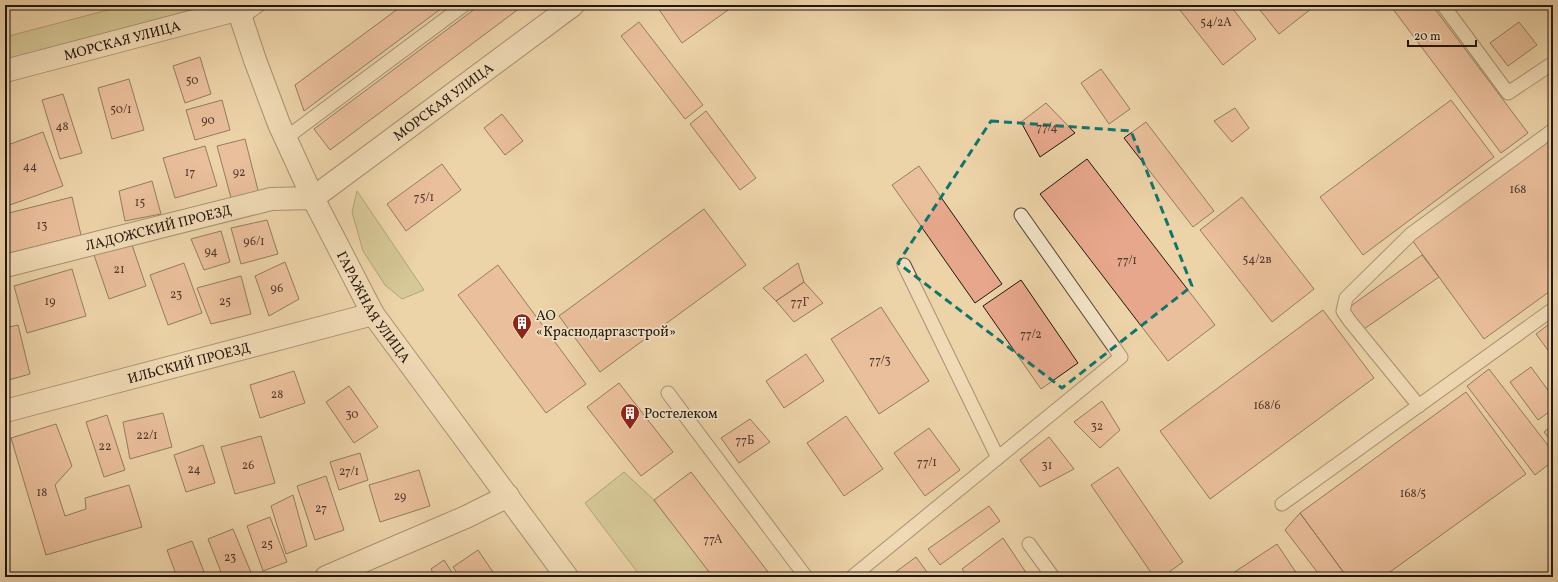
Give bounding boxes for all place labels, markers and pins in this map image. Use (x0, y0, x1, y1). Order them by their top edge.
place label: АО «Краснодаргазстрой» (536, 307, 676, 342)
building icon: АО «Краснодаргазстрой» (511, 312, 533, 340)
building icon: Ростелеком (619, 402, 641, 430)
place label: Ростелеком (644, 405, 718, 424)

